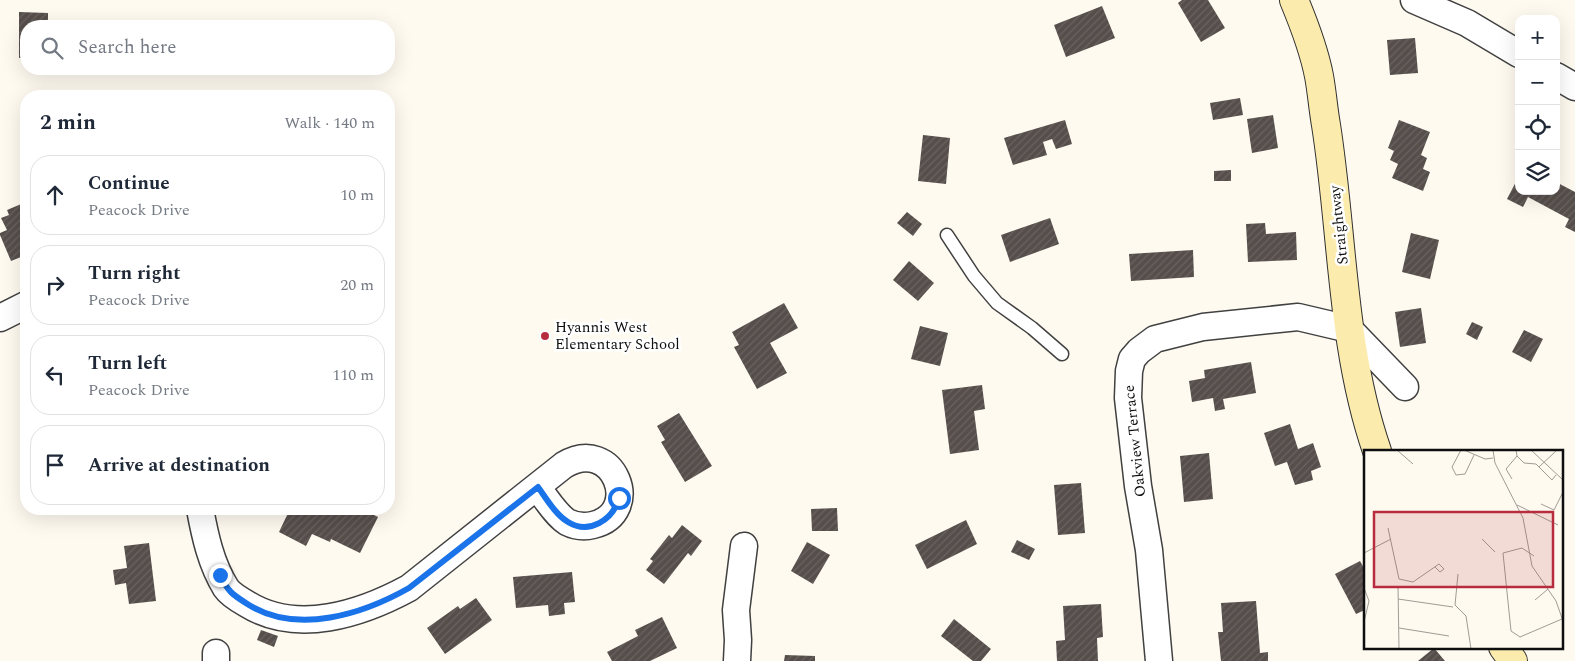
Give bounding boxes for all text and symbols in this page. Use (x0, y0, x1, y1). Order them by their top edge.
map controls (1515, 15, 1560, 195)
button: + (1515, 15, 1560, 60)
search box (20, 20, 395, 75)
text: Search here (78, 33, 177, 62)
icon: search (38, 34, 66, 62)
button: − (1515, 60, 1560, 105)
button: locate (1515, 105, 1560, 150)
text: 2 min (40, 107, 96, 139)
text: Walk · 140 m (284, 111, 375, 135)
button: layers (1515, 150, 1560, 195)
text: Continue (88, 169, 170, 198)
icon: ahead (41, 181, 69, 209)
text: 10 m (340, 183, 374, 207)
street label: Straightway (1323, 183, 1355, 266)
text: Peacock Drive (88, 198, 190, 222)
text: Turn right (88, 259, 181, 288)
icon: right (41, 271, 69, 299)
text: 20 m (340, 273, 374, 297)
text: Peacock Drive (88, 288, 190, 312)
place label: Hyannis West Elementary School (555, 316, 680, 356)
marker: Hyannis West Elementary School (539, 330, 551, 342)
text: Turn left (88, 349, 167, 378)
icon: left (41, 361, 69, 389)
text: 110 m (332, 363, 374, 387)
text: Peacock Drive (88, 378, 190, 402)
street label: Oakview Terrace (1118, 384, 1152, 498)
inset map (1364, 450, 1562, 648)
icon: arrive (41, 451, 69, 479)
text: Arrive at destination (88, 451, 270, 480)
route start (608, 487, 631, 510)
route end (209, 564, 232, 587)

